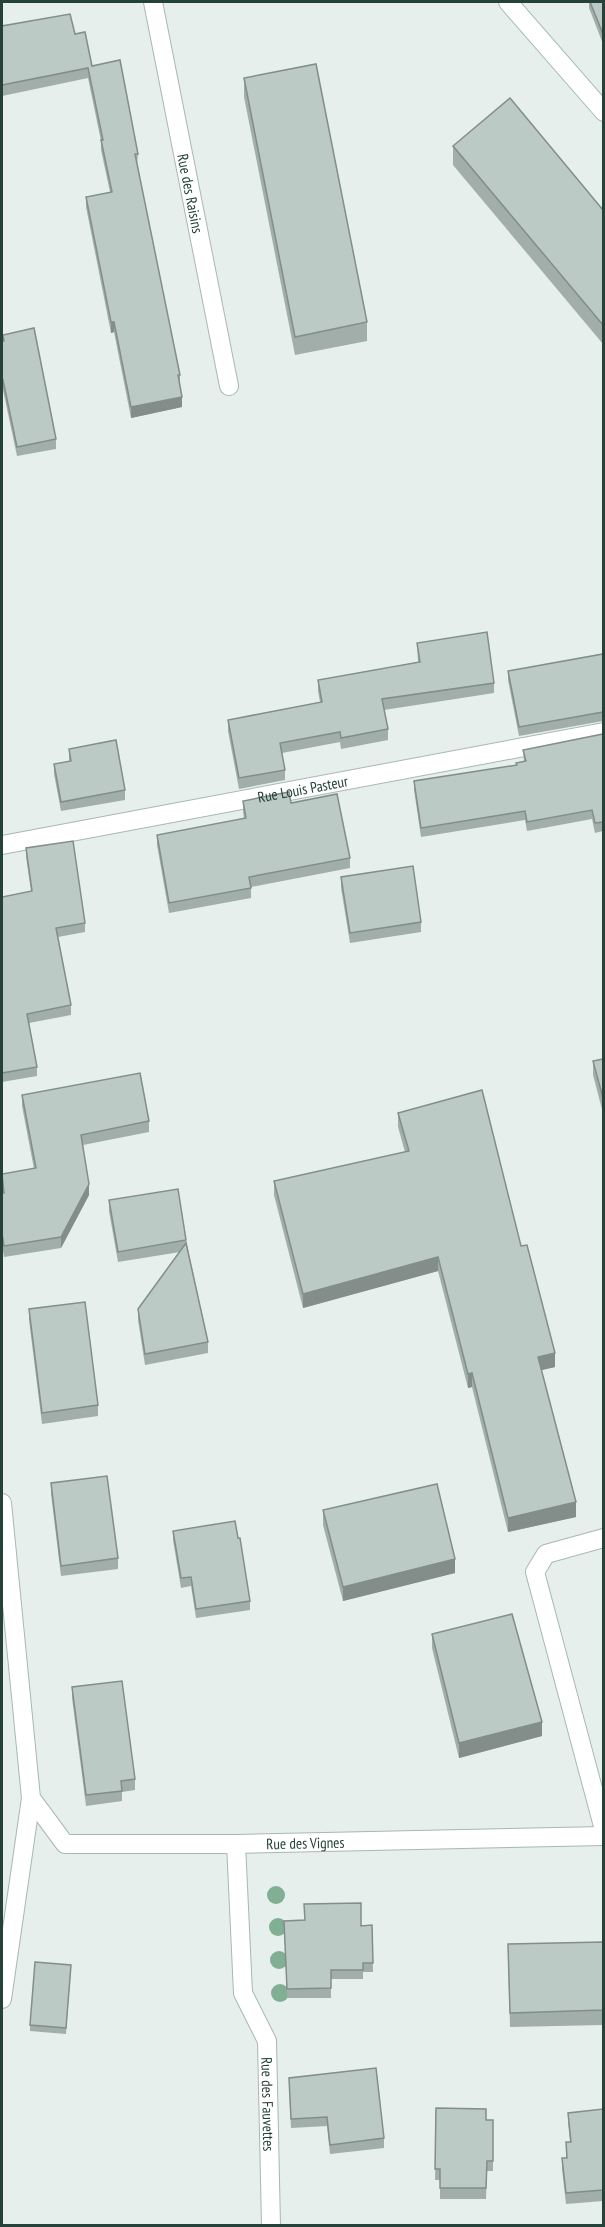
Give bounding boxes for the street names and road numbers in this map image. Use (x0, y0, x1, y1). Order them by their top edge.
street label: Rue des Raisins (174, 152, 208, 235)
street label: Rue Louis Pasteur (256, 771, 350, 806)
street label: Rue des Vignes (266, 1832, 345, 1853)
street label: Rue des Fauvettes (258, 2057, 279, 2151)

